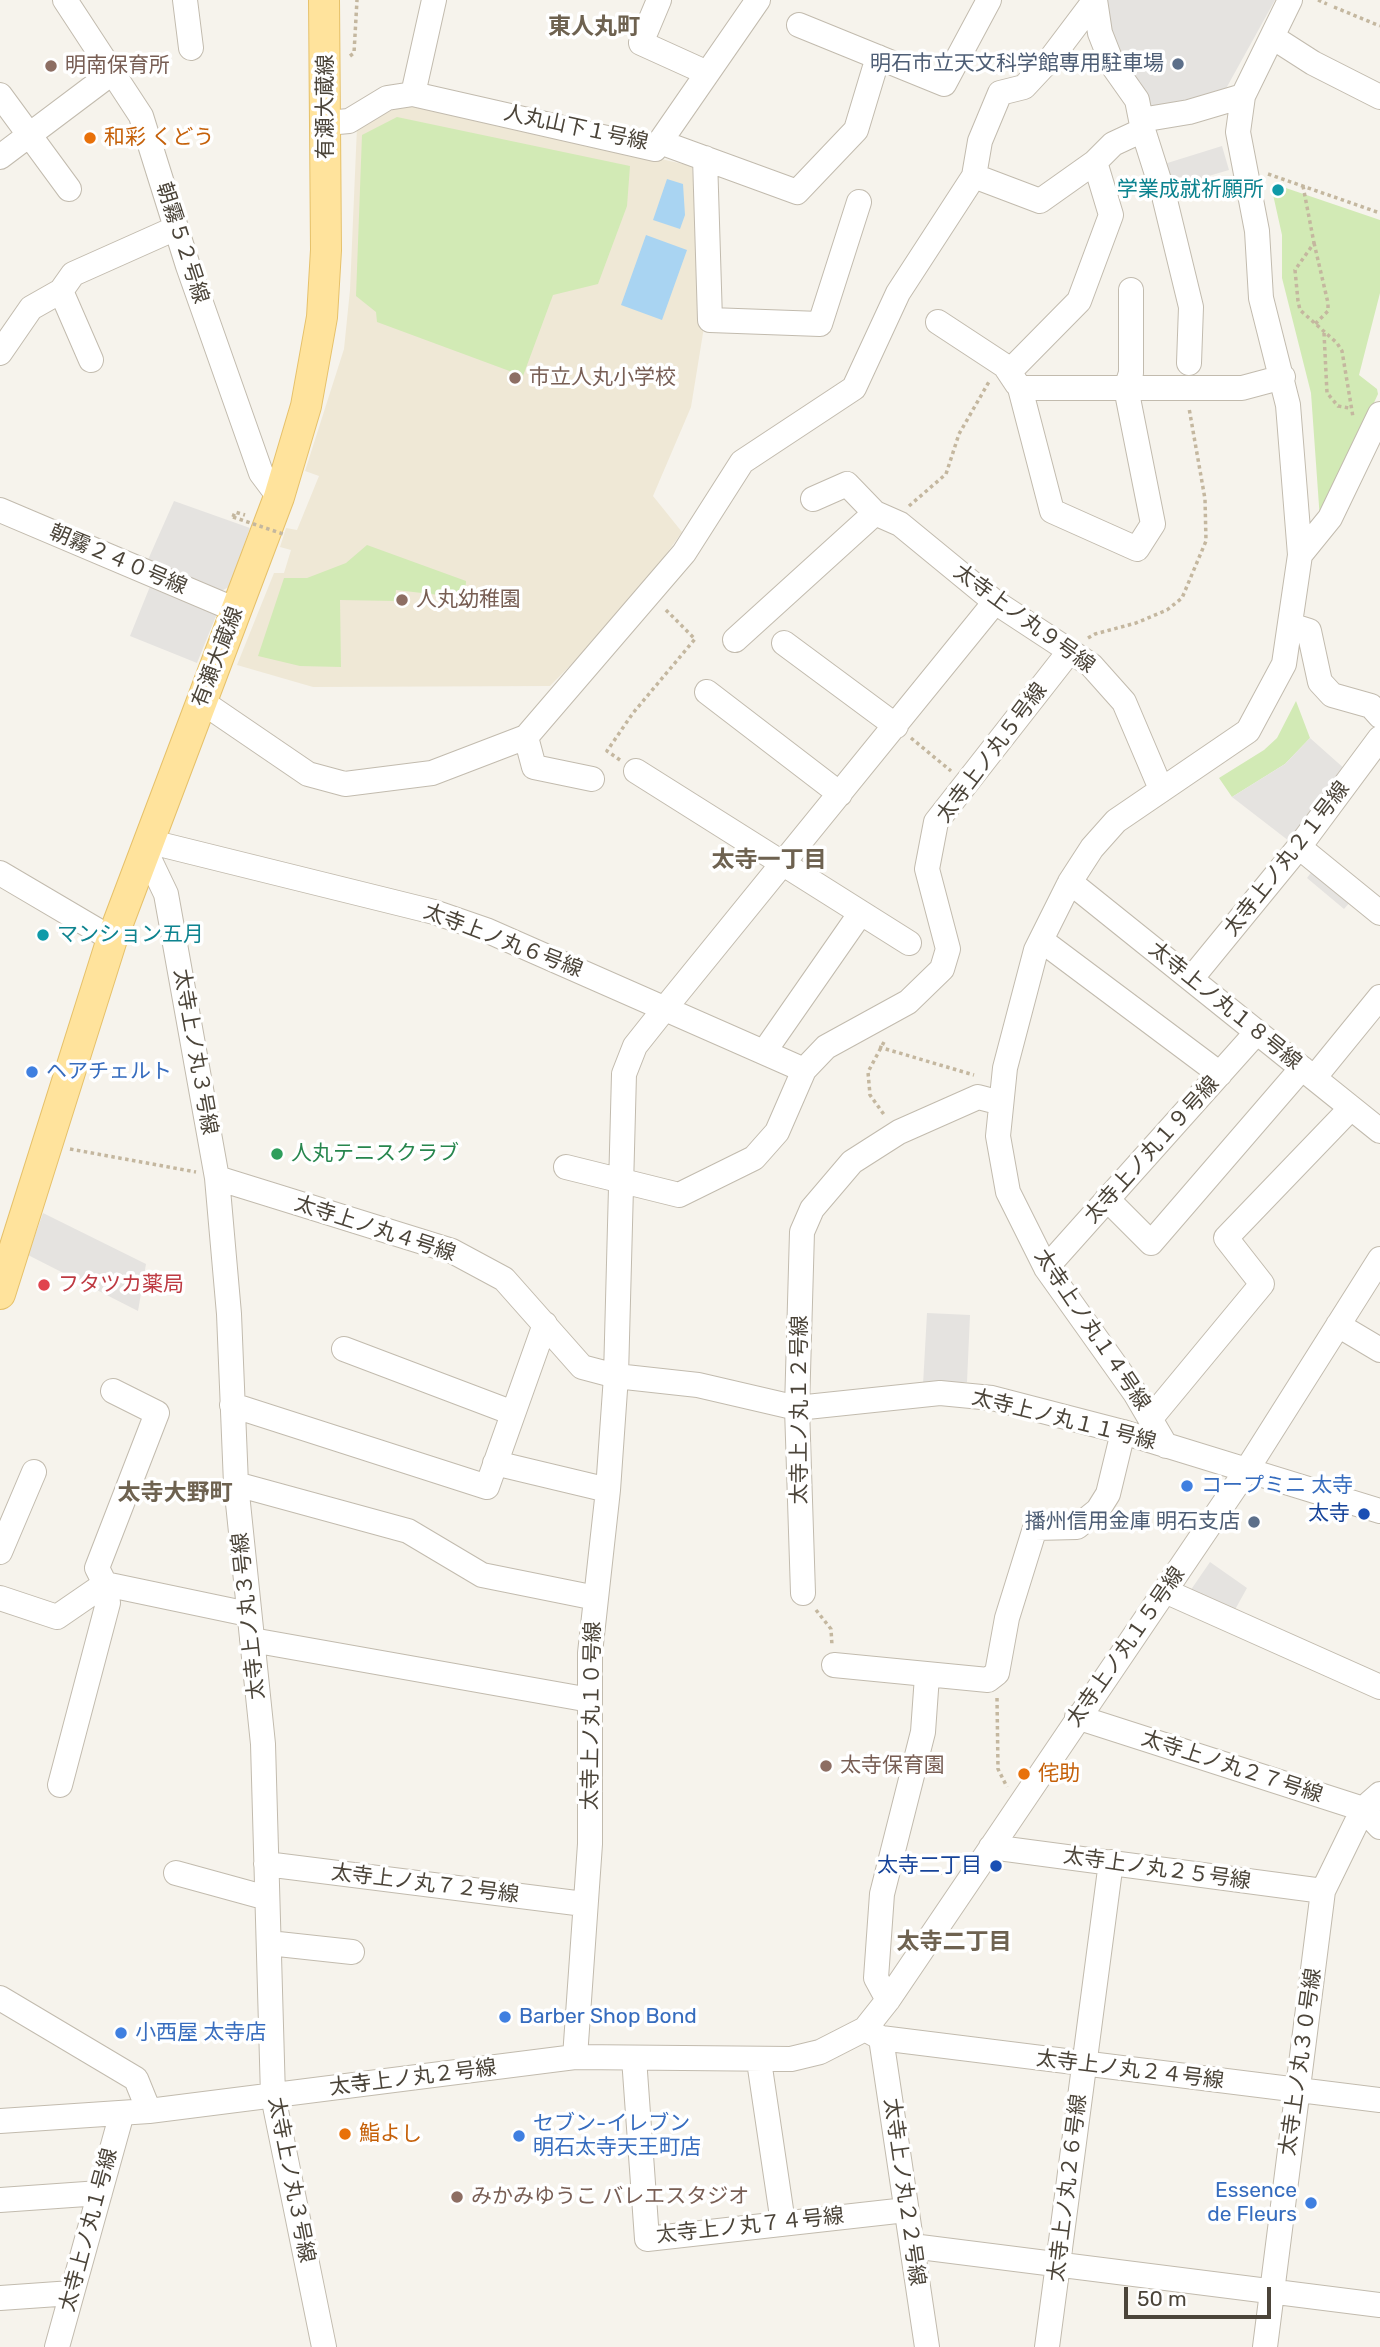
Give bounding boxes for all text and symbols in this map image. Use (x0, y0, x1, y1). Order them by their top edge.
district label: 東人丸町 (548, 13, 640, 41)
place label: 明石市立天文科学館専用駐車場 (870, 51, 1164, 77)
place label: 明南保育所 (65, 53, 170, 79)
street label: 有瀬大蔵線 (313, 55, 339, 159)
marker: 明石市立天文科学館専用駐車場 (1170, 56, 1186, 72)
marker: 明南保育所 (43, 58, 59, 74)
street label: 人丸山下１号線 (501, 100, 651, 156)
place label: 和彩 くどう (104, 125, 214, 151)
marker: 和彩 くどう (82, 130, 98, 146)
place label: 学業成就祈願所 (1117, 177, 1264, 203)
street label: 朝霧５２号線 (151, 179, 213, 307)
marker: 学業成就祈願所 (1270, 182, 1286, 198)
place label: 市立人丸小学校 (529, 365, 676, 391)
marker: 市立人丸小学校 (507, 370, 523, 386)
street label: 朝霧２４０号線 (45, 520, 191, 600)
street label: 太寺上ノ丸９号線 (949, 559, 1099, 679)
place label: 人丸幼稚園 (416, 587, 521, 613)
marker: 人丸幼稚園 (394, 592, 410, 608)
street label: 有瀬大蔵線 (187, 603, 249, 711)
street label: 太寺上ノ丸５号線 (931, 678, 1053, 828)
street label: 太寺上ノ丸２１号線 (1219, 777, 1355, 941)
district label: 太寺一丁目 (712, 846, 826, 874)
street label: 太寺上ノ丸６号線 (420, 899, 586, 983)
place label: マンション五月 (57, 922, 204, 948)
marker: マンション五月 (35, 927, 51, 943)
street label: 太寺上ノ丸１８号線 (1144, 937, 1306, 1075)
street label: 太寺上ノ丸３号線 (168, 967, 222, 1137)
place label: ヘアチェルト (46, 1059, 172, 1085)
marker: ヘアチェルト (24, 1064, 40, 1080)
street label: 太寺上ノ丸１９号線 (1079, 1071, 1225, 1229)
place label: 人丸テニスクラブ (291, 1141, 459, 1167)
marker: 人丸テニスクラブ (269, 1146, 285, 1162)
street label: 太寺上ノ丸４号線 (291, 1191, 459, 1267)
street label: 太寺上ノ丸１４号線 (1029, 1245, 1155, 1415)
place label: フタツカ薬局 (58, 1272, 184, 1298)
marker: フタツカ薬局 (36, 1277, 52, 1293)
street label: 太寺上ノ丸１２号線 (787, 1316, 813, 1504)
street label: 太寺上ノ丸１１号線 (969, 1385, 1159, 1455)
place label: コープミニ 太寺 (1201, 1473, 1353, 1499)
marker: コープミニ 太寺 (1179, 1478, 1195, 1494)
district label: 太寺大野町 (118, 1479, 232, 1507)
place label: 太寺 (1308, 1501, 1350, 1527)
marker: 太寺 (1356, 1506, 1372, 1522)
place label: 播州信用金庫 明石支店 (1025, 1509, 1240, 1535)
marker: 播州信用金庫 明石支店 (1246, 1514, 1262, 1530)
street label: 太寺上ノ丸３号線 (228, 1531, 270, 1701)
street label: 太寺上ノ丸１５号線 (1061, 1562, 1191, 1732)
street label: 太寺上ノ丸１０号線 (578, 1621, 606, 1811)
street label: 太寺上ノ丸２７号線 (1138, 1726, 1326, 1808)
place label: 太寺保育園 (840, 1753, 945, 1779)
marker: 太寺保育園 (818, 1758, 834, 1774)
place label: 侘助 (1038, 1761, 1080, 1787)
marker: 侘助 (1016, 1766, 1032, 1782)
street label: 太寺上ノ丸２５号線 (1062, 1843, 1252, 1895)
place label: 太寺二丁目 (877, 1853, 982, 1879)
marker: 太寺二丁目 (988, 1858, 1004, 1874)
street label: 太寺上ノ丸７２号線 (330, 1860, 520, 1908)
district label: 太寺二丁目 (897, 1928, 1011, 1956)
street label: 太寺上ノ丸３０号線 (1275, 1967, 1327, 2157)
place label: Barber Shop Bond (519, 2004, 697, 2030)
marker: Barber Shop Bond (497, 2009, 513, 2025)
place label: 小西屋 太寺店 (135, 2020, 266, 2046)
marker: 小西屋 太寺店 (113, 2025, 129, 2041)
street label: 太寺上ノ丸２４号線 (1035, 2046, 1225, 2094)
street label: 太寺上ノ丸２号線 (328, 2055, 498, 2101)
street label: 太寺上ノ丸２６号線 (1044, 2093, 1092, 2283)
street label: 太寺上ノ丸３号線 (263, 2095, 319, 2265)
street label: 太寺上ノ丸２２号線 (878, 2097, 930, 2287)
place label: セブン-イレブン 明石太寺天王町店 (533, 2111, 701, 2161)
place label: 鮨よし (359, 2121, 422, 2147)
marker: 鮨よし (337, 2126, 353, 2142)
marker: セブン-イレブン 明石太寺天王町店 (511, 2128, 527, 2144)
street label: 太寺上ノ丸１号線 (55, 2146, 123, 2314)
place label: Essence de Fleurs (1207, 2178, 1297, 2228)
place label: みかみゆうこ バレエスタジオ (471, 2184, 749, 2210)
marker: みかみゆうこ バレエスタジオ (449, 2189, 465, 2205)
marker: Essence de Fleurs (1303, 2195, 1319, 2211)
street label: 太寺上ノ丸７４号線 (655, 2204, 845, 2248)
scale bar (1128, 2274, 1275, 2318)
text: 50 m (1137, 2286, 1187, 2311)

